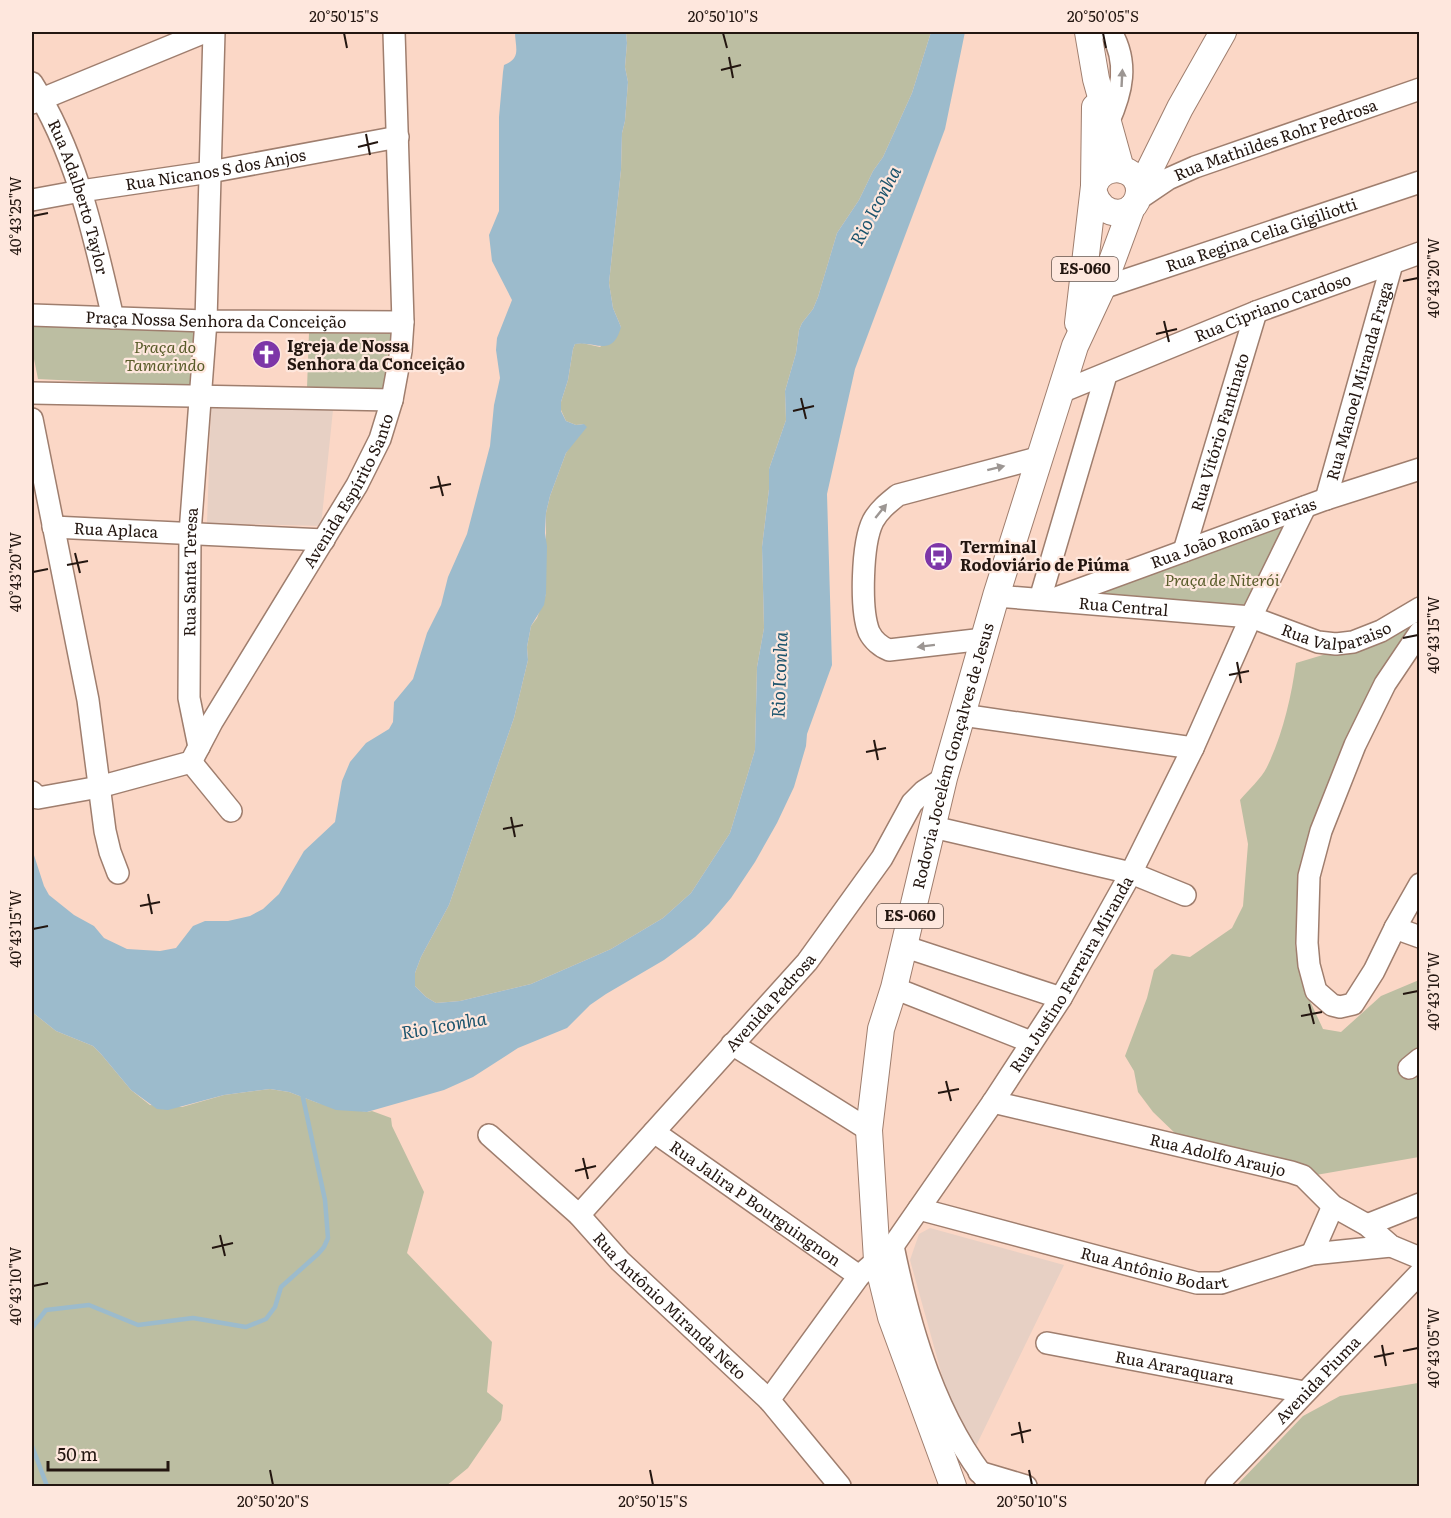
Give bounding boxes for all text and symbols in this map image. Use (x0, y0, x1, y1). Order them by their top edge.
text: 20°50'15"S (309, 4, 379, 27)
text: 20°50'10"S (688, 4, 758, 27)
text: 20°50'05"S (1067, 4, 1139, 27)
one-way arrow (1117, 68, 1126, 87)
street label: Rua Mathildes Rohr Pedrosa (1170, 92, 1380, 186)
street label: Rua Adalberto Taylor (43, 115, 116, 277)
street label: Rua Nicanos S dos Anjos (123, 141, 308, 195)
water label: Rio Iconha (842, 160, 907, 250)
text: 40°43'25"W (3, 176, 26, 256)
street label: Rua Regina Celia Gigiliotti (1162, 191, 1360, 277)
text: 40°43'20"W (1421, 237, 1444, 318)
road number: ES-060 (1052, 257, 1118, 281)
street label: Rua Cipriano Cardoso (1190, 266, 1354, 347)
street label: Rua Manoel Miranda Fraga (1319, 277, 1398, 483)
street label: Praça Nossa Senhora da Conceição (85, 304, 346, 333)
place label: Igreja de Nossa Senhora da Conceição (287, 333, 465, 375)
park label: Praça do Tamarindo (125, 334, 205, 376)
church icon: Igreja de Nossa Senhora da Conceição (250, 339, 282, 371)
street label: Rua Vitório Fantinato (1184, 350, 1254, 514)
street label: Avenida Espírito Santo (296, 410, 398, 572)
one-way arrow (987, 462, 1005, 472)
street label: Rua João Romão Farias (1147, 491, 1319, 573)
one-way arrow (874, 504, 886, 519)
street label: Rua Santa Teresa (176, 506, 203, 637)
street label: Rua Aplaca (73, 515, 159, 543)
text: 40°43'20"W (3, 531, 26, 612)
place label: Terminal Rodoviário de Piúma (960, 534, 1130, 576)
bus stop icon: Terminal Rodoviário de Piúma (923, 540, 955, 572)
park label: Praça de Niterói (1165, 567, 1280, 591)
street label: Rua Central (1078, 590, 1170, 621)
text: 40°43'15"W (1421, 596, 1444, 674)
street label: Rua Valparaiso (1278, 615, 1395, 655)
street label: Rodovia Jocelém Gonçalves de Jesus (905, 620, 999, 891)
water label: Rio Iconha (764, 631, 794, 719)
one-way arrow (917, 641, 936, 651)
street label: Rua Justino Ferreira Miranda (1003, 871, 1138, 1077)
text: 40°43'15"W (3, 890, 26, 968)
road number: ES-060 (877, 904, 943, 928)
street label: Avenida Pedrosa (719, 948, 821, 1056)
text: 40°43'10"W (1421, 951, 1444, 1030)
water label: Rio Iconha (399, 1004, 489, 1045)
street label: Rua Adolfo Araujo (1148, 1126, 1289, 1181)
street label: Rua Jalira P Bourguingnon (665, 1134, 847, 1271)
street label: Rua Antônio Miranda Neto (588, 1226, 753, 1384)
street label: Rua Antônio Bodart (1078, 1240, 1231, 1294)
text: 40°43'10"W (3, 1246, 26, 1325)
text: 40°43'05"W (1421, 1307, 1444, 1388)
street label: Avenida Piuma (1269, 1329, 1365, 1429)
street label: Rua Araraquara (1113, 1343, 1237, 1390)
scale bar (48, 1434, 168, 1472)
text: 50 m (57, 1440, 98, 1467)
text: 20°50'20"S (237, 1489, 309, 1512)
text: 20°50'15"S (618, 1489, 688, 1512)
text: 20°50'10"S (997, 1489, 1067, 1512)

